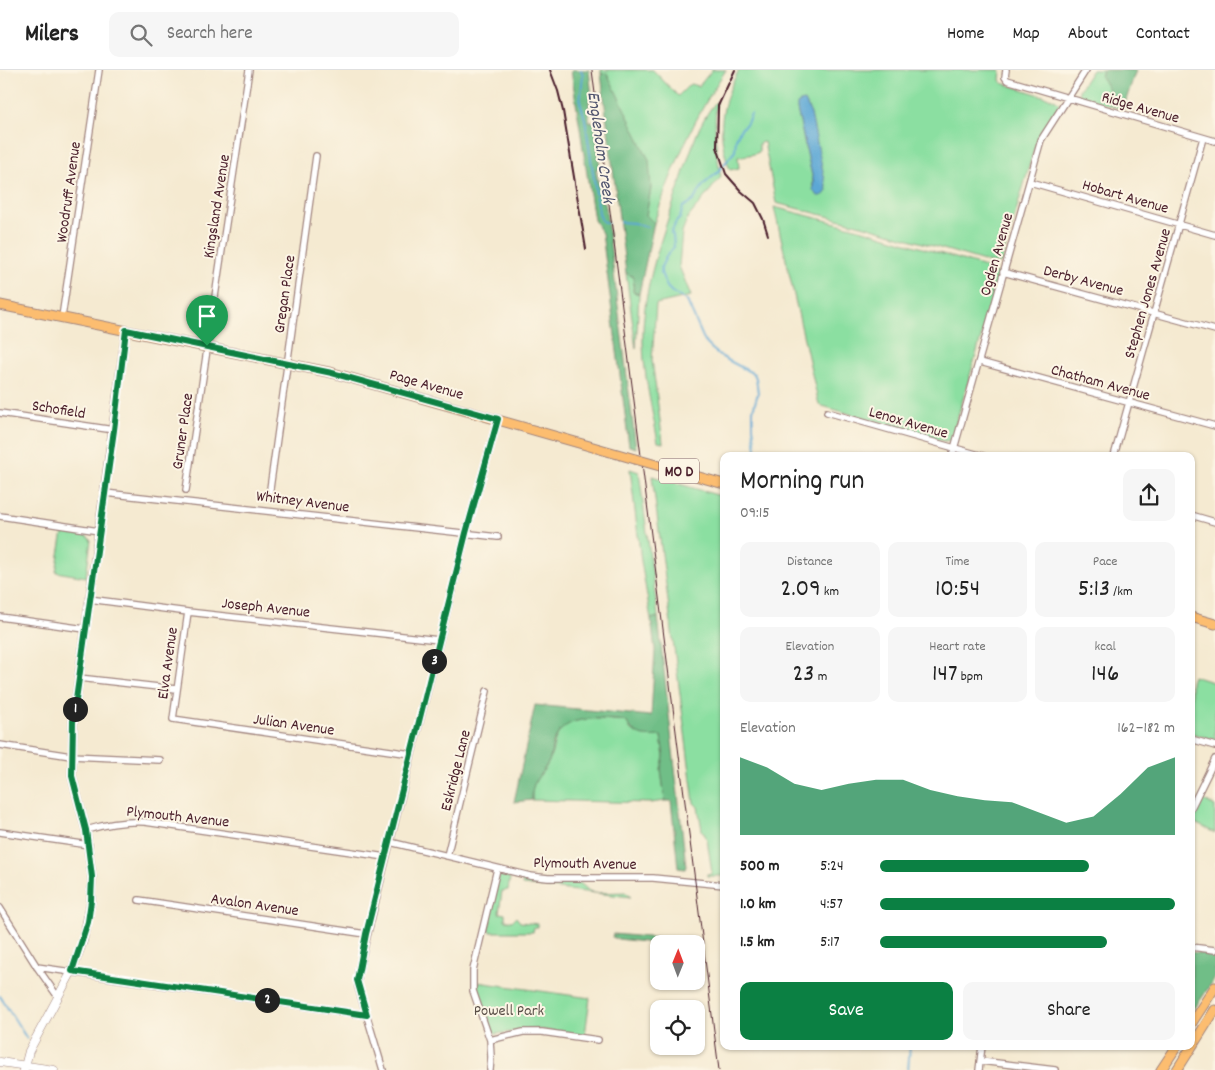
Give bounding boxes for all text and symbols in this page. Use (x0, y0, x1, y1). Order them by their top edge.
search box (109, 12, 459, 57)
text: Milers (25, 18, 79, 52)
icon: search (127, 21, 155, 49)
text: Search here (167, 21, 253, 48)
text: Home (947, 22, 984, 47)
text: Map (1012, 22, 1040, 47)
text: About (1068, 22, 1108, 47)
text: Contact (1136, 22, 1190, 47)
street label: Ridge Avenue (1099, 86, 1182, 130)
water label: Engleholm Creek (579, 90, 620, 206)
street label: Woodruff Avenue (51, 140, 88, 244)
street label: Kingsland Avenue (198, 153, 237, 260)
street label: Hobart Avenue (1079, 174, 1171, 221)
street label: Ogden Avenue (975, 210, 1020, 299)
street label: Stephen Jones Avenue (1119, 226, 1178, 361)
street label: Gregan Place (269, 254, 302, 335)
street label: Derby Avenue (1041, 260, 1126, 303)
pin (186, 295, 228, 346)
icon: arrive (193, 302, 221, 330)
street label: Chatham Avenue (1048, 359, 1153, 408)
street label: Page Avenue (386, 364, 466, 407)
street label: Gruner Place (167, 392, 200, 471)
street label: Schofield (30, 395, 87, 426)
street label: Lenox Avenue (866, 401, 951, 446)
road number: MO D (659, 458, 699, 484)
text: Morning run (740, 463, 864, 503)
button: share (1123, 469, 1175, 521)
street label: Whitney Avenue (255, 485, 351, 520)
text: 09:15 (740, 502, 770, 525)
text: Distance (787, 552, 833, 572)
text: Time (946, 552, 969, 572)
text: Pace (1093, 552, 1118, 572)
text: 2.09 (780, 572, 821, 608)
text: 10:54 (935, 572, 980, 608)
text: 5:13 (1078, 572, 1110, 608)
text: km (821, 582, 839, 602)
text: /km (1110, 582, 1133, 602)
street label: Joseph Avenue (220, 592, 311, 625)
street label: Elva Avenue (152, 626, 185, 701)
text: Elevation (785, 637, 834, 657)
text: Heart rate (929, 637, 986, 657)
text: kcal (1095, 637, 1116, 657)
pin: 3 (422, 648, 446, 674)
text: 3 (431, 651, 438, 671)
text: 23 (792, 657, 814, 693)
text: 147 (932, 657, 958, 693)
text: 146 (1091, 657, 1119, 693)
text: m (814, 667, 827, 687)
text: bpm (958, 667, 983, 687)
pin: 1 (62, 696, 88, 722)
text: 1 (74, 699, 77, 719)
street label: Julian Avenue (252, 708, 336, 743)
text: Elevation (740, 717, 796, 740)
text: 162–182 m (1117, 717, 1175, 740)
street label: Eskridge Lane (435, 727, 478, 814)
street label: Plymouth Avenue (125, 801, 230, 834)
street label: Plymouth Avenue (533, 852, 637, 877)
text: 500 m (740, 855, 780, 878)
text: 5:24 (820, 855, 844, 878)
street label: Avalon Avenue (209, 888, 300, 923)
text: 1.0 km (740, 893, 776, 916)
text: 4:57 (820, 893, 843, 916)
text: 1.5 km (740, 931, 775, 954)
text: 5:17 (820, 931, 840, 954)
north arrow (650, 935, 705, 990)
map controls (650, 935, 705, 1055)
button: Save (740, 982, 953, 1040)
button: Share (963, 982, 1175, 1040)
pin: 2 (254, 988, 280, 1012)
text: 2 (264, 990, 271, 1010)
park label: Powell Park (474, 1000, 544, 1023)
button: locate (650, 1000, 705, 1055)

